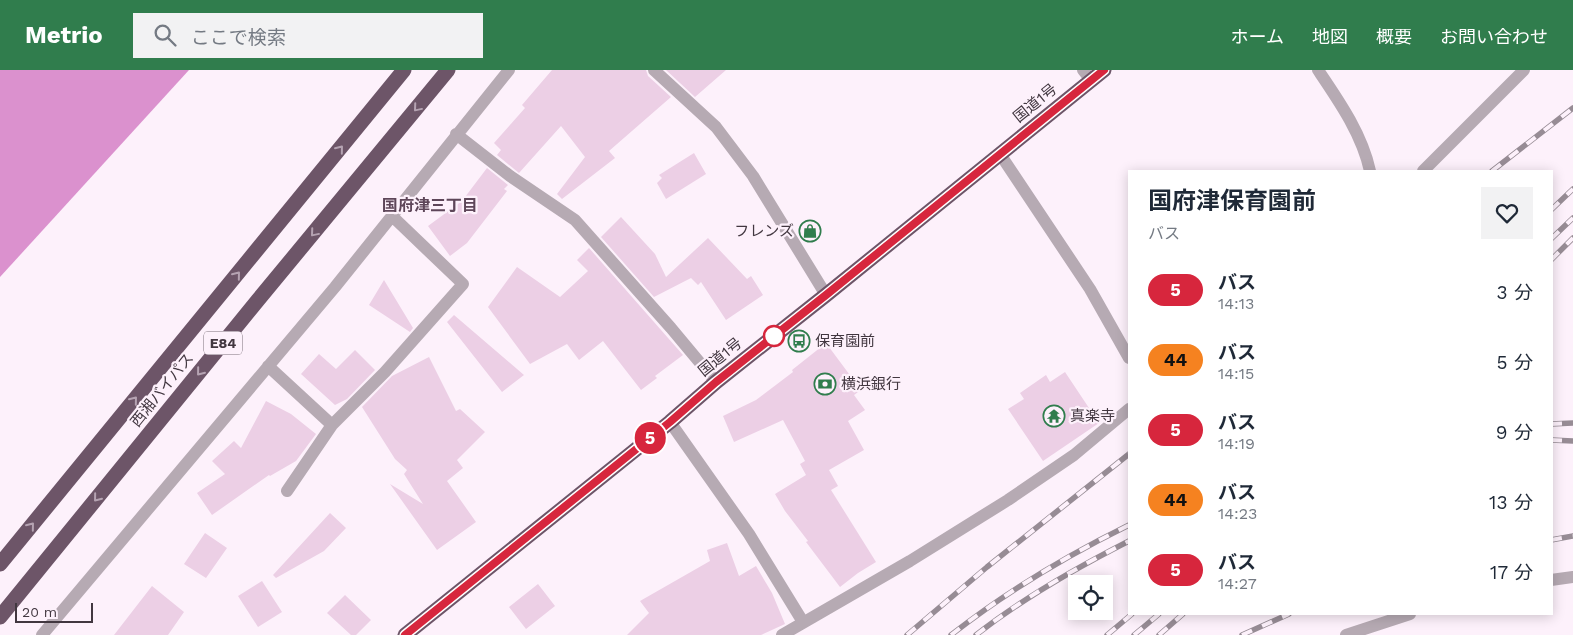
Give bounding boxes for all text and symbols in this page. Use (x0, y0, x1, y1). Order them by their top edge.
search box (133, 13, 483, 58)
text: Metrio (25, 21, 103, 49)
icon: search (151, 21, 179, 49)
text: ここで検索 (191, 26, 286, 49)
text: ホーム (1231, 26, 1284, 47)
text: 地図 (1312, 26, 1348, 47)
text: 概要 (1376, 26, 1412, 47)
text: お問い合わせ (1440, 26, 1548, 47)
street label: 国道1号 (1010, 80, 1060, 126)
one-way arrow (414, 102, 423, 111)
one-way arrow (334, 146, 342, 155)
text: 国府津保育園前 (1148, 187, 1316, 215)
button: heart (1481, 187, 1533, 239)
district label: 国府津三丁目 (382, 196, 478, 215)
shop icon: フレンズ (798, 219, 822, 243)
place label: フレンズ (734, 222, 794, 240)
text: バス (1148, 224, 1180, 243)
one-way arrow (311, 227, 319, 236)
text: バス (1218, 271, 1256, 294)
one-way arrow (231, 272, 239, 281)
text: 5 (1170, 279, 1181, 300)
text: 3 分 (1496, 281, 1533, 304)
text: 14:13 (1218, 294, 1254, 313)
unlabelled marker (763, 325, 785, 347)
bus stop icon: 保育園前 (787, 329, 811, 353)
road number: E84 (204, 332, 242, 354)
place label: 保育園前 (815, 332, 875, 350)
street label: 国道1号 (695, 334, 745, 380)
text: バス (1218, 341, 1256, 364)
street label: 西湘バイパス (127, 349, 197, 431)
text: 44 (1164, 349, 1187, 370)
text: 5 分 (1496, 351, 1533, 374)
text: 14:15 (1218, 364, 1254, 383)
one-way arrow (197, 366, 205, 375)
bank icon: 横浜銀行 (813, 372, 837, 396)
place label: 横浜銀行 (841, 375, 901, 393)
one-way arrow (128, 397, 137, 406)
temple icon: 真楽寺 (1042, 404, 1066, 428)
place label: 真楽寺 (1070, 407, 1115, 425)
text: バス (1218, 411, 1256, 434)
text: 5 (1170, 419, 1181, 440)
text: 9 分 (1496, 421, 1533, 444)
line badge: 5 (634, 422, 666, 454)
text: 5 (645, 427, 655, 448)
text: 14:19 (1218, 434, 1255, 453)
text: バス (1218, 481, 1256, 504)
text: 44 (1164, 489, 1187, 510)
text: 13 分 (1489, 491, 1533, 514)
one-way arrow (94, 492, 103, 501)
text: 14:23 (1218, 504, 1257, 523)
one-way arrow (25, 523, 33, 532)
text: バス (1218, 551, 1256, 574)
text: 5 (1170, 559, 1181, 580)
text: 17 分 (1490, 561, 1533, 584)
text: 14:27 (1218, 574, 1257, 593)
map controls (1068, 575, 1113, 620)
button: locate (1068, 575, 1113, 620)
scale bar (15, 600, 92, 623)
text: 20 m (22, 604, 57, 620)

